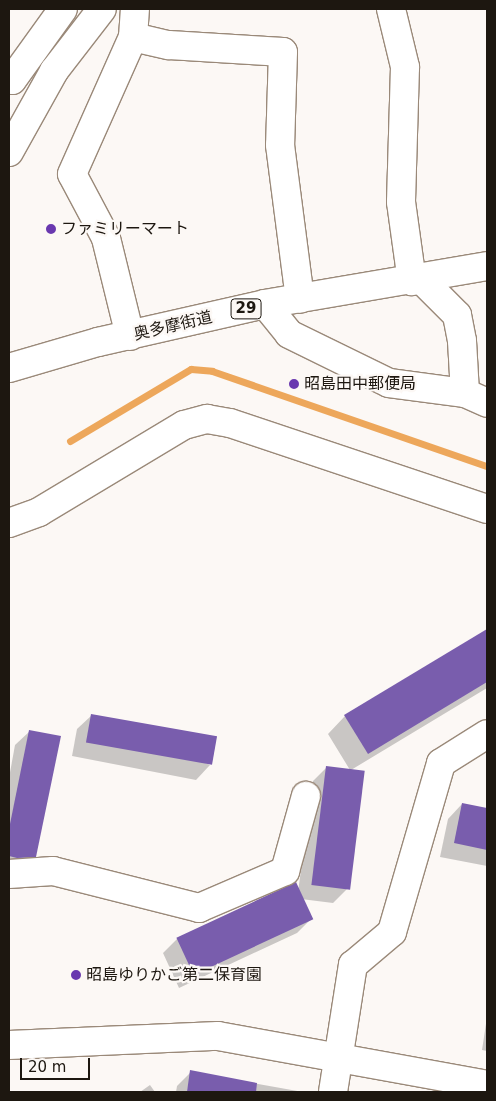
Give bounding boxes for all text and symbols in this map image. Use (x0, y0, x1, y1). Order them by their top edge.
place label: ファミリーマート (61, 219, 189, 239)
marker: ファミリーマート (45, 223, 57, 235)
road number: 29 (230, 296, 262, 322)
street label: 奥多摩街道 (132, 308, 214, 344)
place label: 昭島田中郵便局 (304, 374, 416, 394)
marker: 昭島田中郵便局 (288, 378, 300, 390)
place label: 昭島ゆりかご第二保育園 (86, 965, 262, 985)
marker: 昭島ゆりかご第二保育園 (70, 969, 82, 981)
scale bar (22, 1048, 92, 1080)
text: 20 m (28, 1058, 66, 1076)

